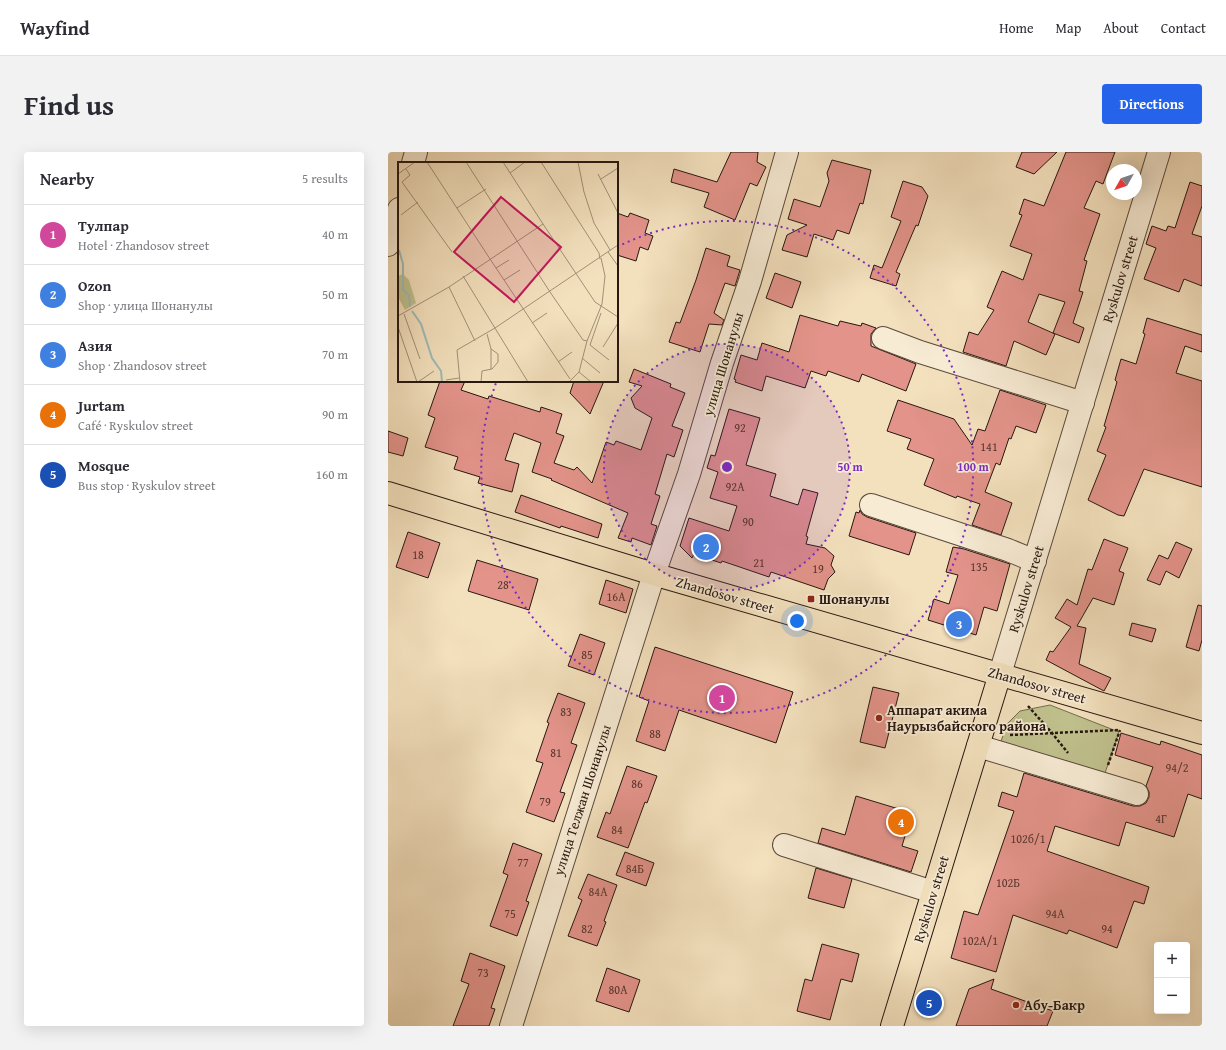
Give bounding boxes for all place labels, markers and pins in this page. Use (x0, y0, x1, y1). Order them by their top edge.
centre of rings (720, 460, 734, 474)
pin: 2 (693, 532, 719, 562)
place label: Шонанулы (819, 589, 890, 609)
marker: Шонанулы (806, 594, 816, 604)
pin: 3 (946, 609, 972, 639)
pin: 1 (709, 683, 735, 713)
place label: Аппарат акима Наурызбайского района (887, 700, 1047, 736)
marker: Аппарат акима Наурызбайского района (874, 713, 884, 723)
pin: 4 (888, 807, 914, 837)
pin: 5 (916, 988, 942, 1018)
place label: Абу-Бакр (1024, 995, 1085, 1015)
marker: Абу-Бакр (1011, 1000, 1021, 1010)

